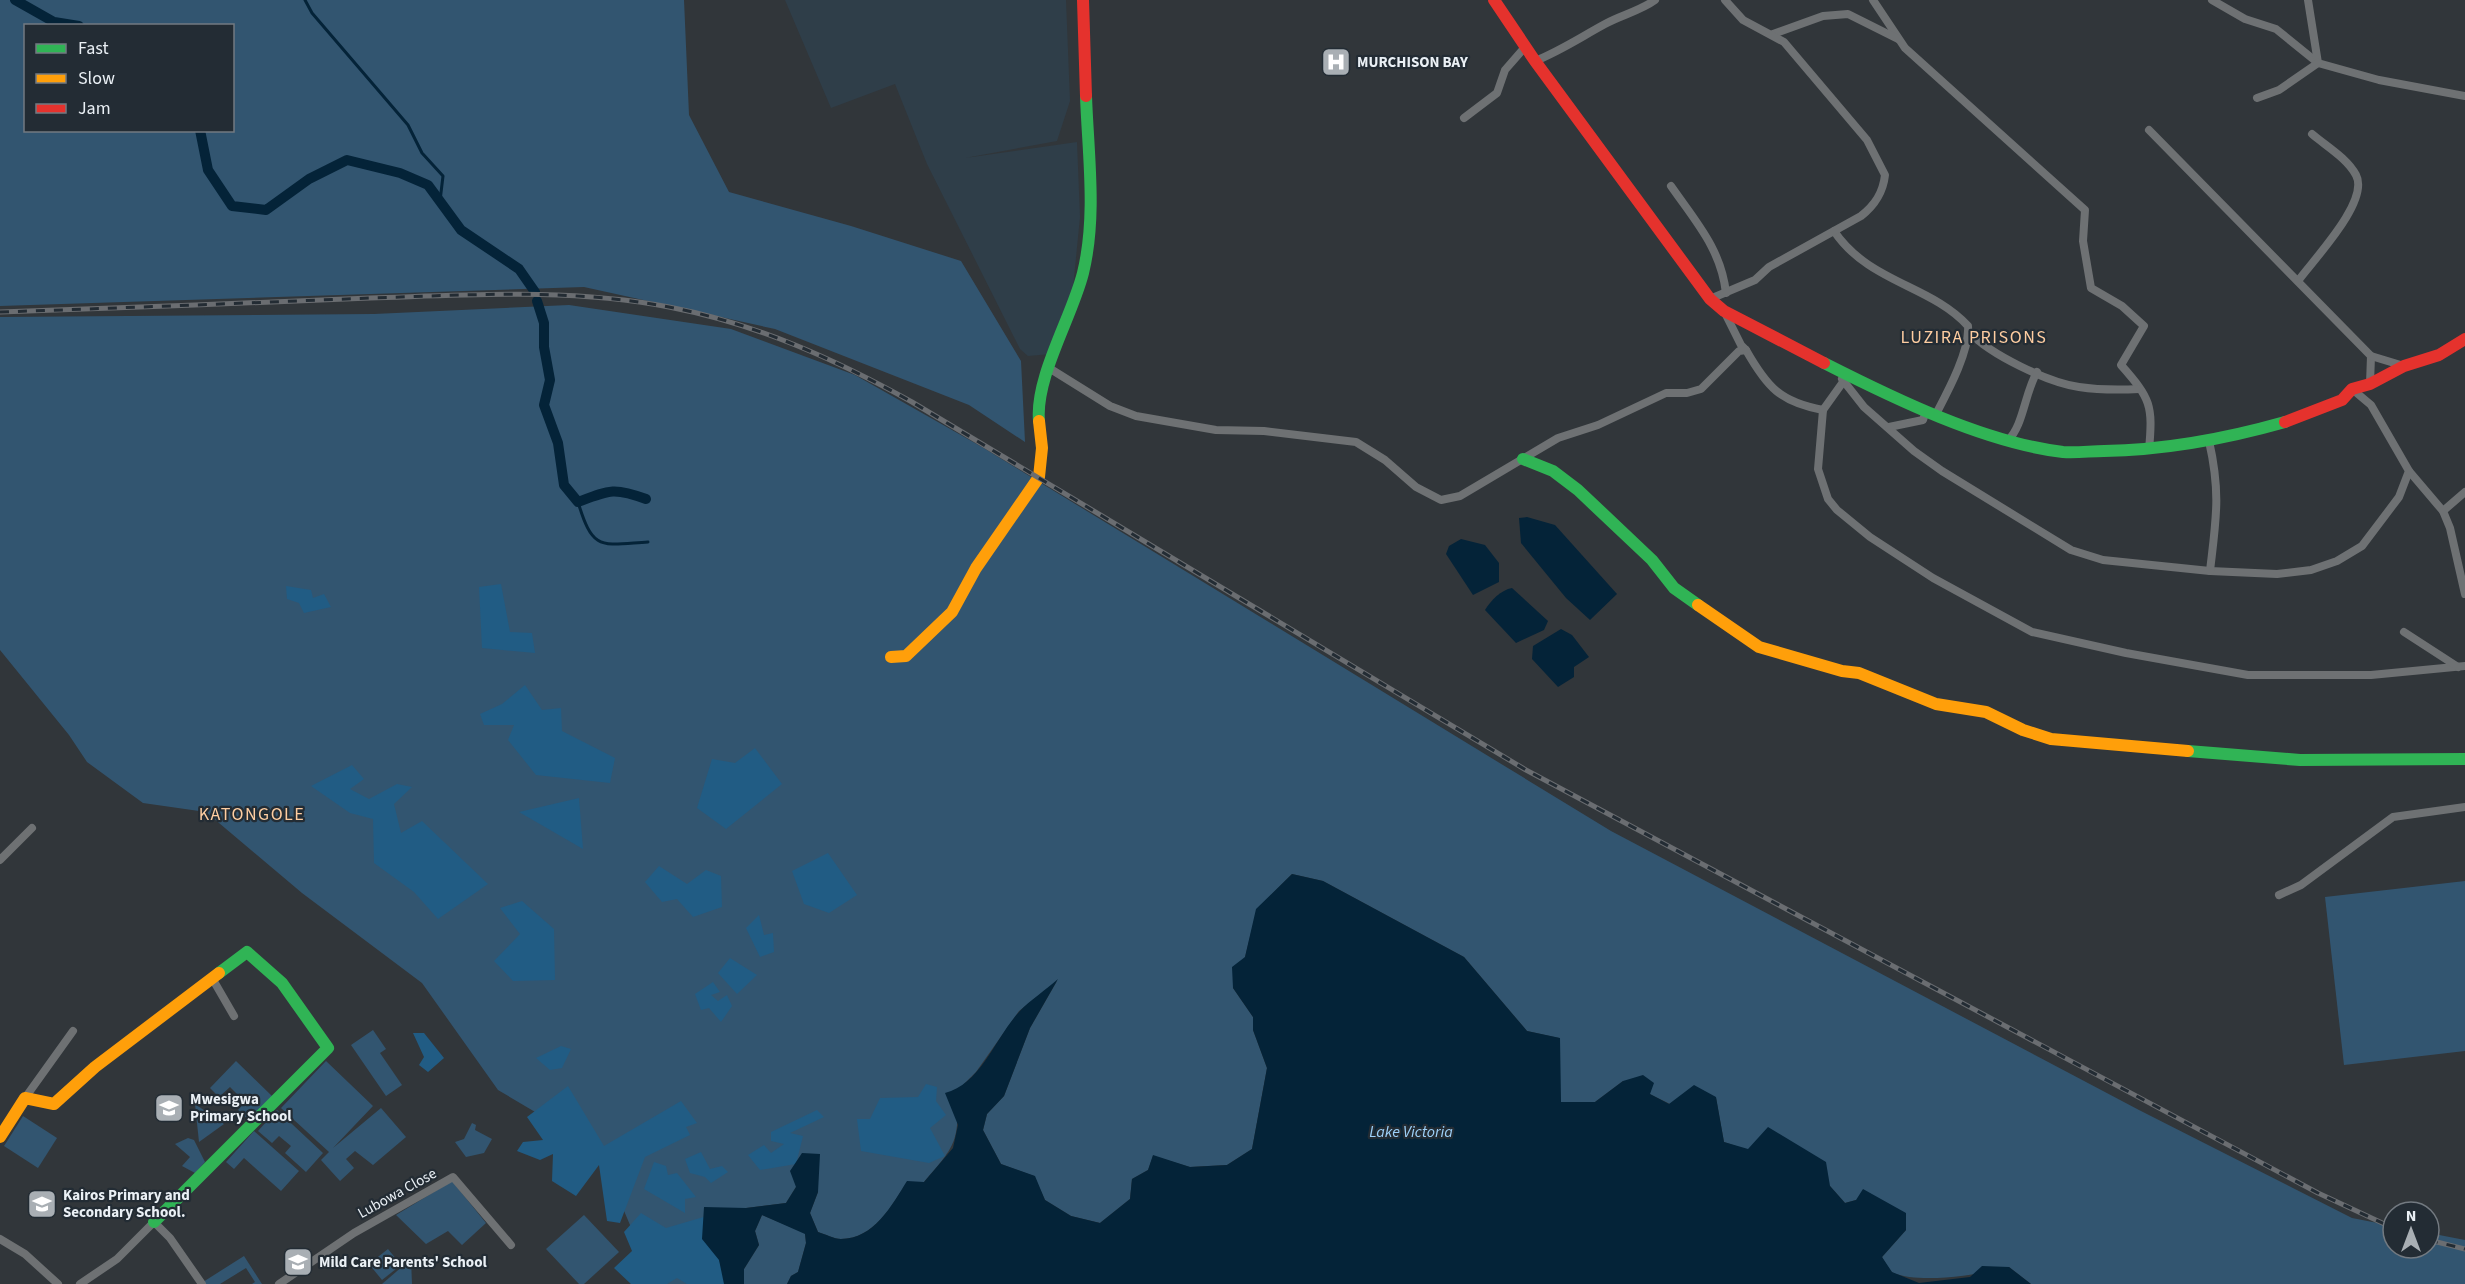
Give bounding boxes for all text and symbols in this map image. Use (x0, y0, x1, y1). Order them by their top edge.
legend (24, 24, 234, 132)
text: Fast (78, 36, 109, 61)
hospital icon: MURCHISON BAY (1320, 46, 1352, 78)
place label: MURCHISON BAY (1357, 52, 1468, 73)
text: Slow (78, 66, 115, 91)
text: Jam (78, 96, 111, 121)
district label: LUZIRA PRISONS (1901, 325, 2047, 350)
district label: KATONGOLE (199, 802, 305, 827)
place label: Mwesigwa Primary School (190, 1089, 292, 1127)
school or university icon: Mwesigwa Primary School (153, 1092, 185, 1124)
water label: Lake Victoria (1369, 1121, 1453, 1143)
street label: Lubowa Close (354, 1163, 440, 1224)
place label: Kairos Primary and Secondary School. (63, 1185, 190, 1223)
school or university icon: Kairos Primary and Secondary School. (26, 1188, 58, 1220)
north arrow (2381, 1200, 2441, 1260)
text: N (2406, 1205, 2416, 1227)
school or university icon: Mild Care Parents' School (282, 1246, 314, 1278)
place label: Mild Care Parents' School (319, 1252, 488, 1273)

